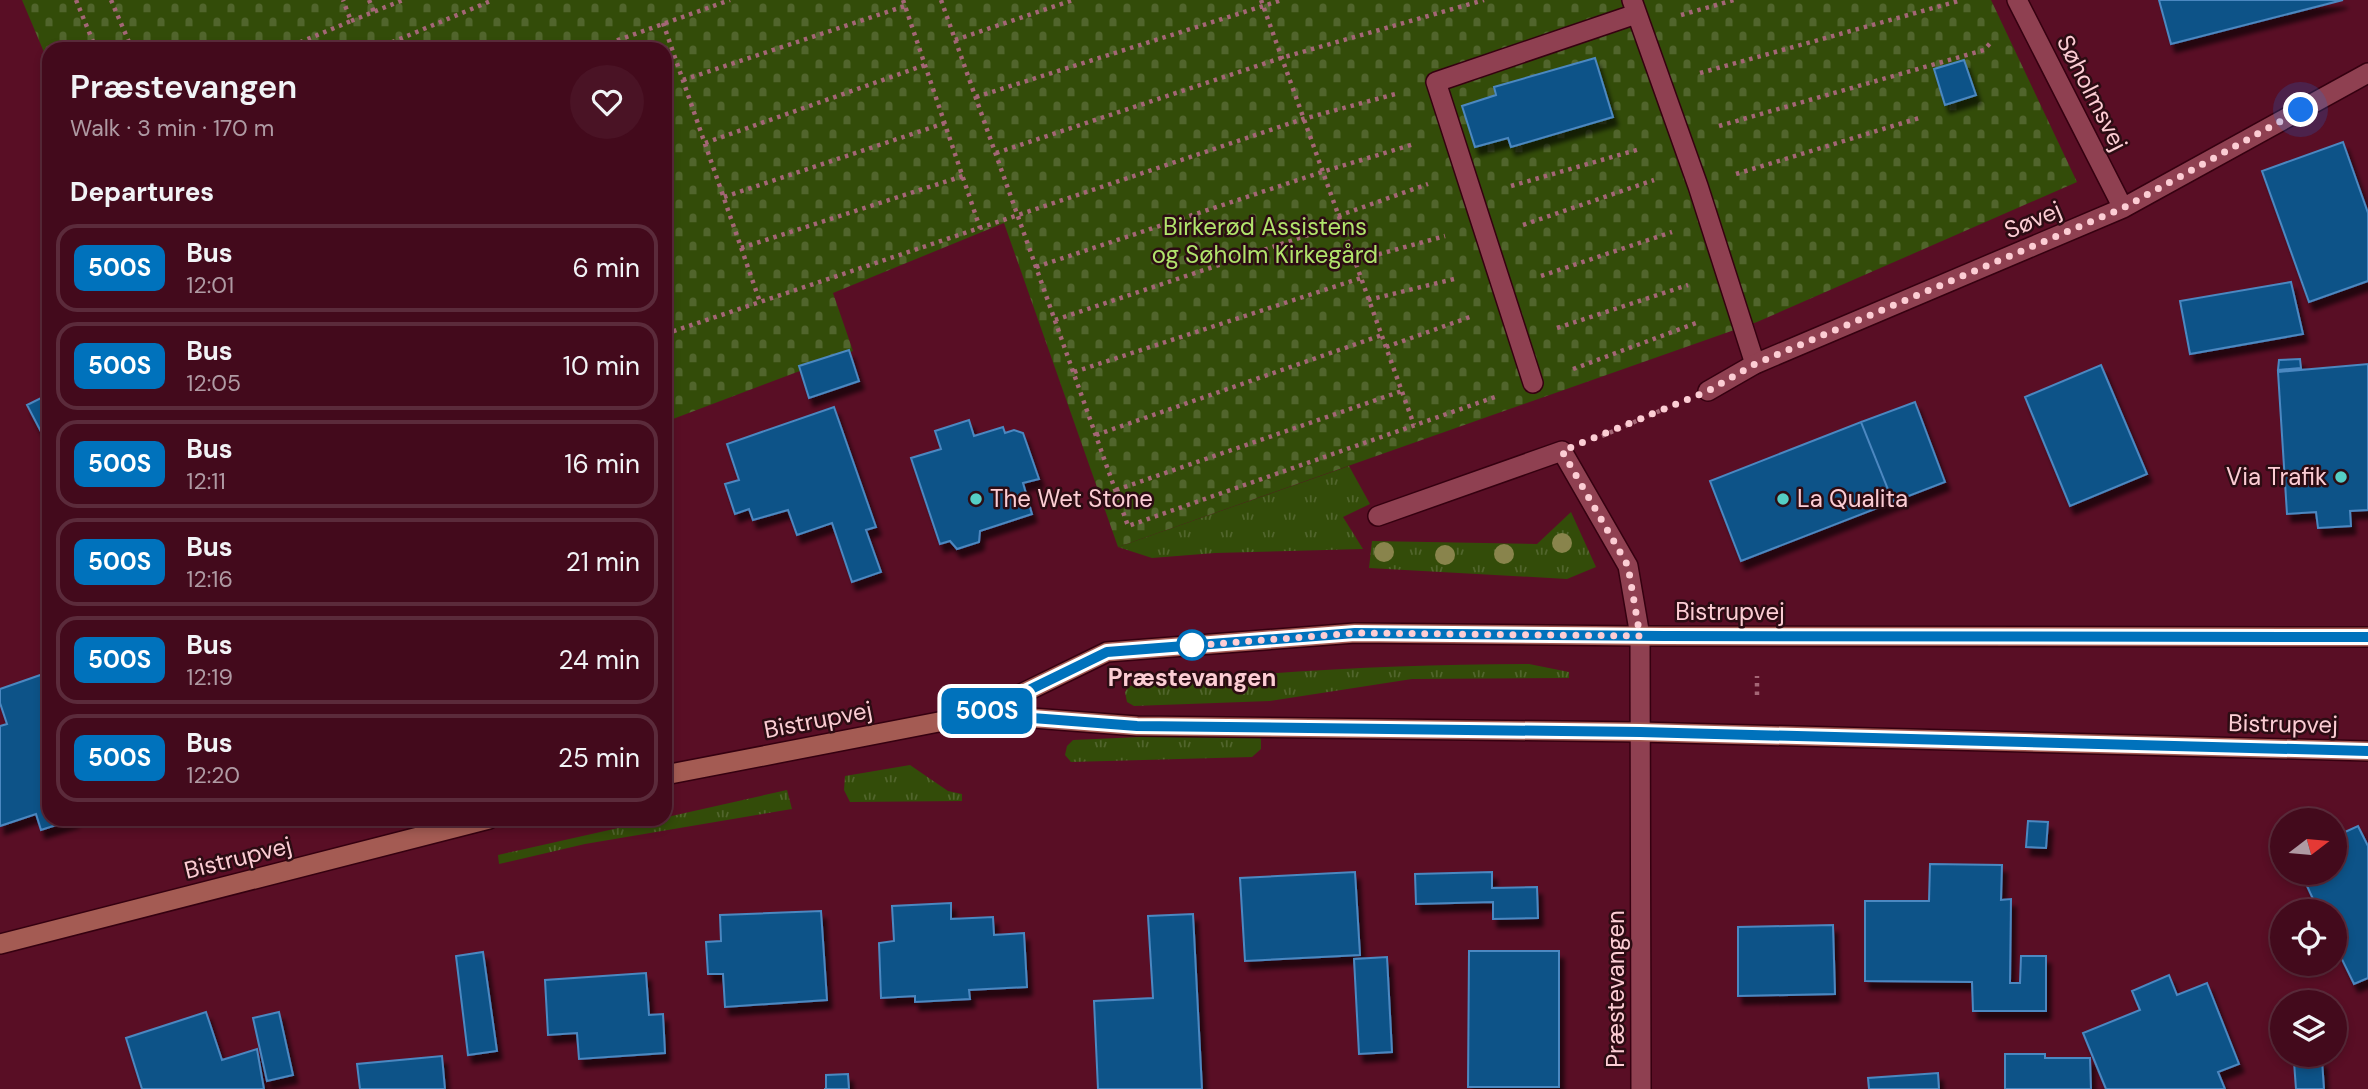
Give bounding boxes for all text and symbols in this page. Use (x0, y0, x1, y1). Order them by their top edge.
street label: Søholmsvej (2050, 30, 2135, 156)
text: Præstevangen (70, 65, 297, 108)
button: heart (570, 65, 644, 139)
your location (2283, 92, 2318, 127)
text: Walk · 3 min · 170 m (70, 113, 274, 143)
text: Departures (70, 175, 214, 209)
street label: Søvej (1999, 194, 2066, 245)
park label: Birkerød Assistens og Søholm Kirkegård (1152, 211, 1378, 270)
text: Bus (186, 236, 233, 270)
text: 6 min (572, 251, 640, 285)
text: 500S (88, 252, 151, 283)
text: 12:01 (186, 270, 234, 300)
text: Bus (186, 334, 233, 368)
text: 10 min (563, 349, 640, 383)
text: 500S (88, 350, 151, 381)
text: 12:05 (186, 368, 241, 398)
text: Bus (186, 432, 233, 466)
text: 16 min (564, 447, 640, 481)
text: 500S (88, 448, 151, 479)
place label: Via Trafik (2226, 461, 2327, 492)
text: 12:11 (186, 466, 226, 496)
marker: Via Trafik (2333, 469, 2349, 485)
place label: The Wet Stone (990, 483, 1153, 514)
place label: La Qualita (1797, 483, 1908, 514)
marker: The Wet Stone (968, 491, 984, 507)
marker: La Qualita (1775, 491, 1791, 507)
text: Bus (186, 530, 233, 564)
text: 21 min (566, 545, 640, 579)
text: 500S (88, 546, 151, 577)
text: 12:16 (186, 564, 233, 594)
street label: Bistrupvej (1675, 596, 1785, 627)
text: Bus (186, 628, 233, 662)
marker: Præstevangen (1177, 630, 1207, 660)
text: 24 min (558, 643, 640, 677)
text: 500S (88, 644, 151, 675)
text: 12:19 (186, 662, 233, 692)
place label: Præstevangen (1108, 662, 1276, 693)
line badge: 500S (938, 688, 1036, 734)
street label: Bistrupvej (761, 694, 875, 745)
text: 500S (955, 695, 1019, 726)
street label: Bistrupvej (2228, 707, 2338, 740)
text: Bus (186, 726, 233, 760)
text: 25 min (558, 741, 640, 775)
text: 500S (88, 742, 151, 773)
text: 12:20 (186, 760, 240, 790)
north arrow (2270, 808, 2347, 886)
map controls (2270, 808, 2347, 1067)
street label: Bistrupvej (181, 829, 295, 886)
button: locate (2270, 899, 2347, 976)
street label: Præstevangen (1600, 910, 1631, 1068)
button: layers (2270, 990, 2347, 1067)

